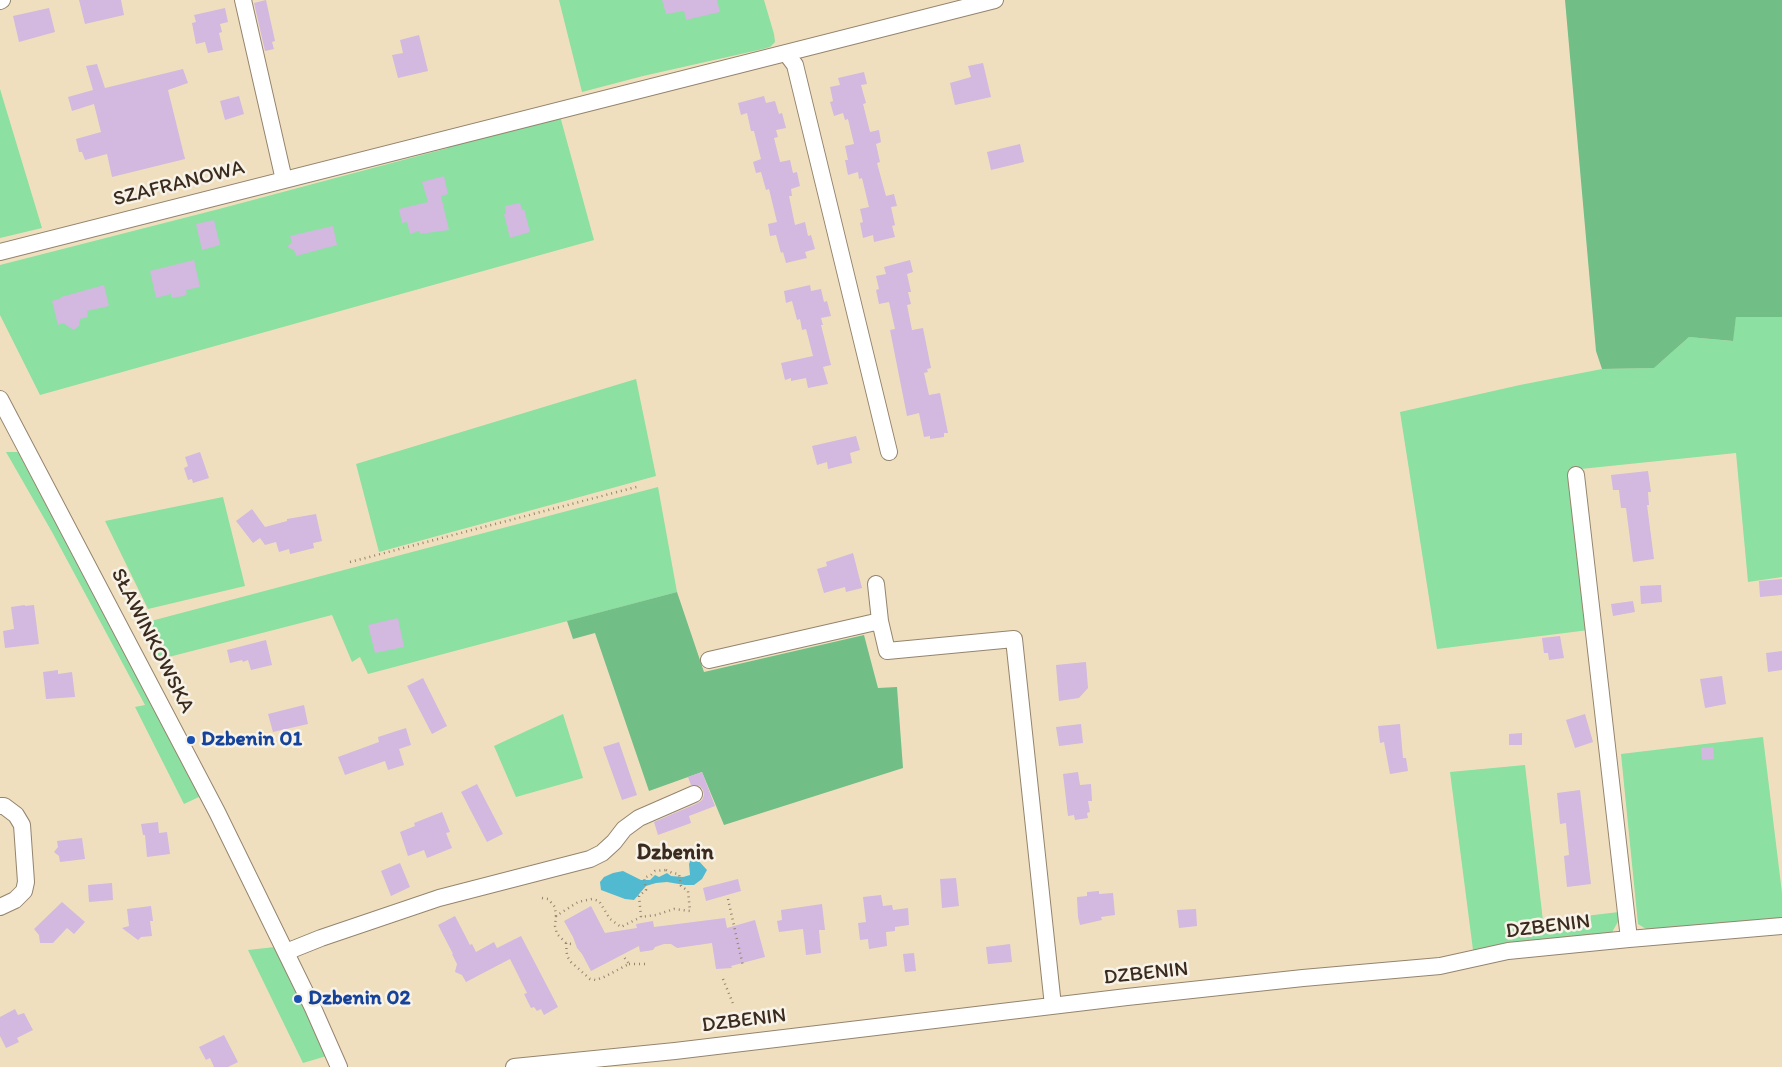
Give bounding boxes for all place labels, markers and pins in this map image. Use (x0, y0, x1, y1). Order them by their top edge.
place label: Dzbenin 01 (201, 727, 302, 753)
marker: Dzbenin 01 (185, 734, 197, 746)
place label: Dzbenin 02 (308, 986, 410, 1012)
marker: Dzbenin 02 (292, 993, 304, 1005)

